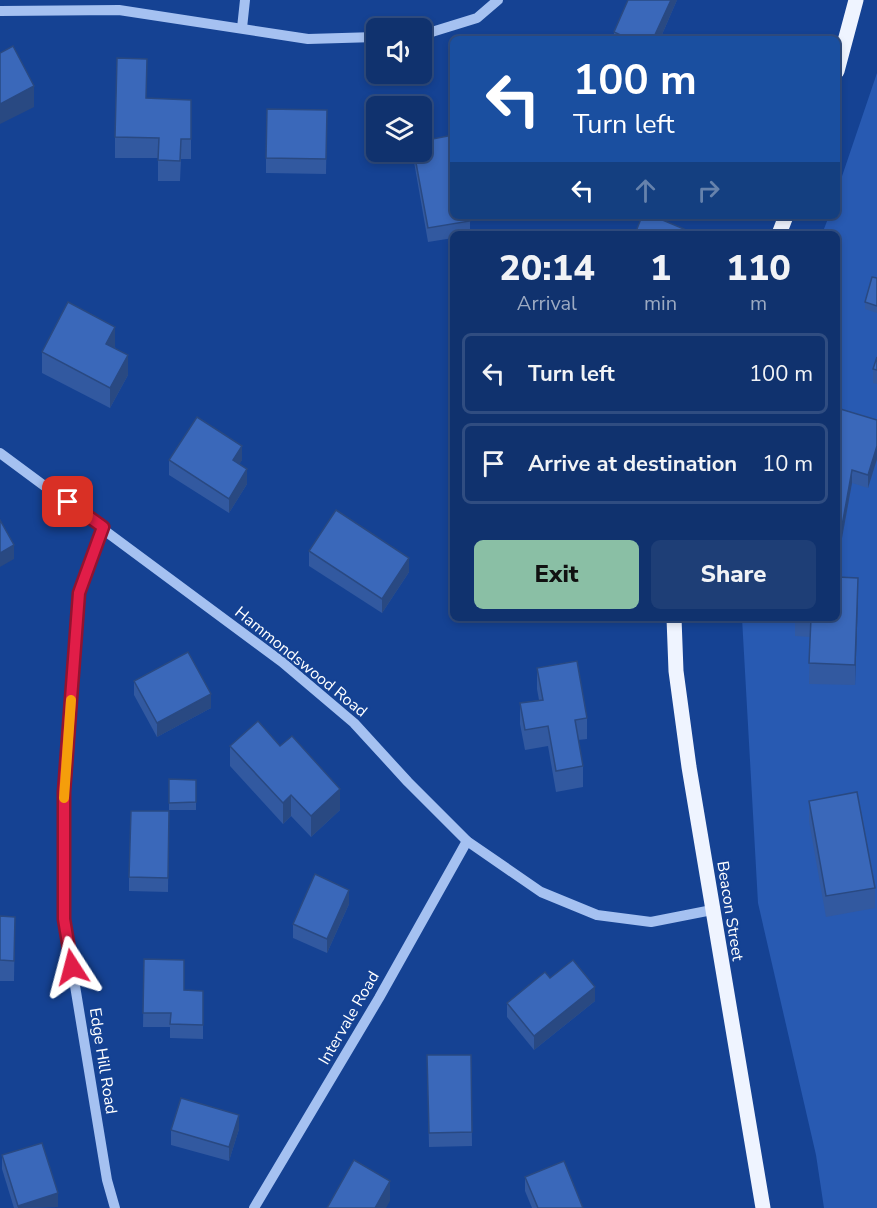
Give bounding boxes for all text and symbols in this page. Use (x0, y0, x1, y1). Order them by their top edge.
map controls (366, 18, 432, 162)
button: sound (366, 18, 432, 84)
text: 100 m (573, 52, 697, 109)
icon: left (474, 60, 552, 138)
button: layers (366, 96, 432, 162)
text: Turn left (573, 106, 674, 143)
icon: left (566, 174, 599, 207)
icon: ahead (629, 174, 662, 207)
icon: right (692, 174, 725, 207)
text: 20:14 (499, 244, 595, 293)
text: 1 (650, 244, 671, 293)
text: 110 (726, 244, 791, 293)
text: Arrival (517, 290, 577, 317)
text: min (644, 290, 677, 317)
text: m (750, 290, 767, 317)
icon: left (477, 357, 510, 390)
text: Turn left (528, 359, 615, 389)
text: 100 m (749, 359, 813, 389)
icon: arrive (477, 447, 510, 480)
text: Arrive at destination (528, 449, 737, 479)
text: 10 m (762, 449, 813, 479)
pin (42, 476, 93, 527)
icon: arrive (51, 485, 84, 518)
button: Exit (474, 540, 639, 609)
button: Share (651, 540, 816, 609)
street label: Hammondswood Road (230, 602, 372, 722)
street label: Beacon Street (711, 859, 749, 963)
position arrow (40, 935, 104, 999)
street label: Intervale Road (313, 967, 385, 1069)
street label: Edge Hill Road (84, 1006, 122, 1116)

